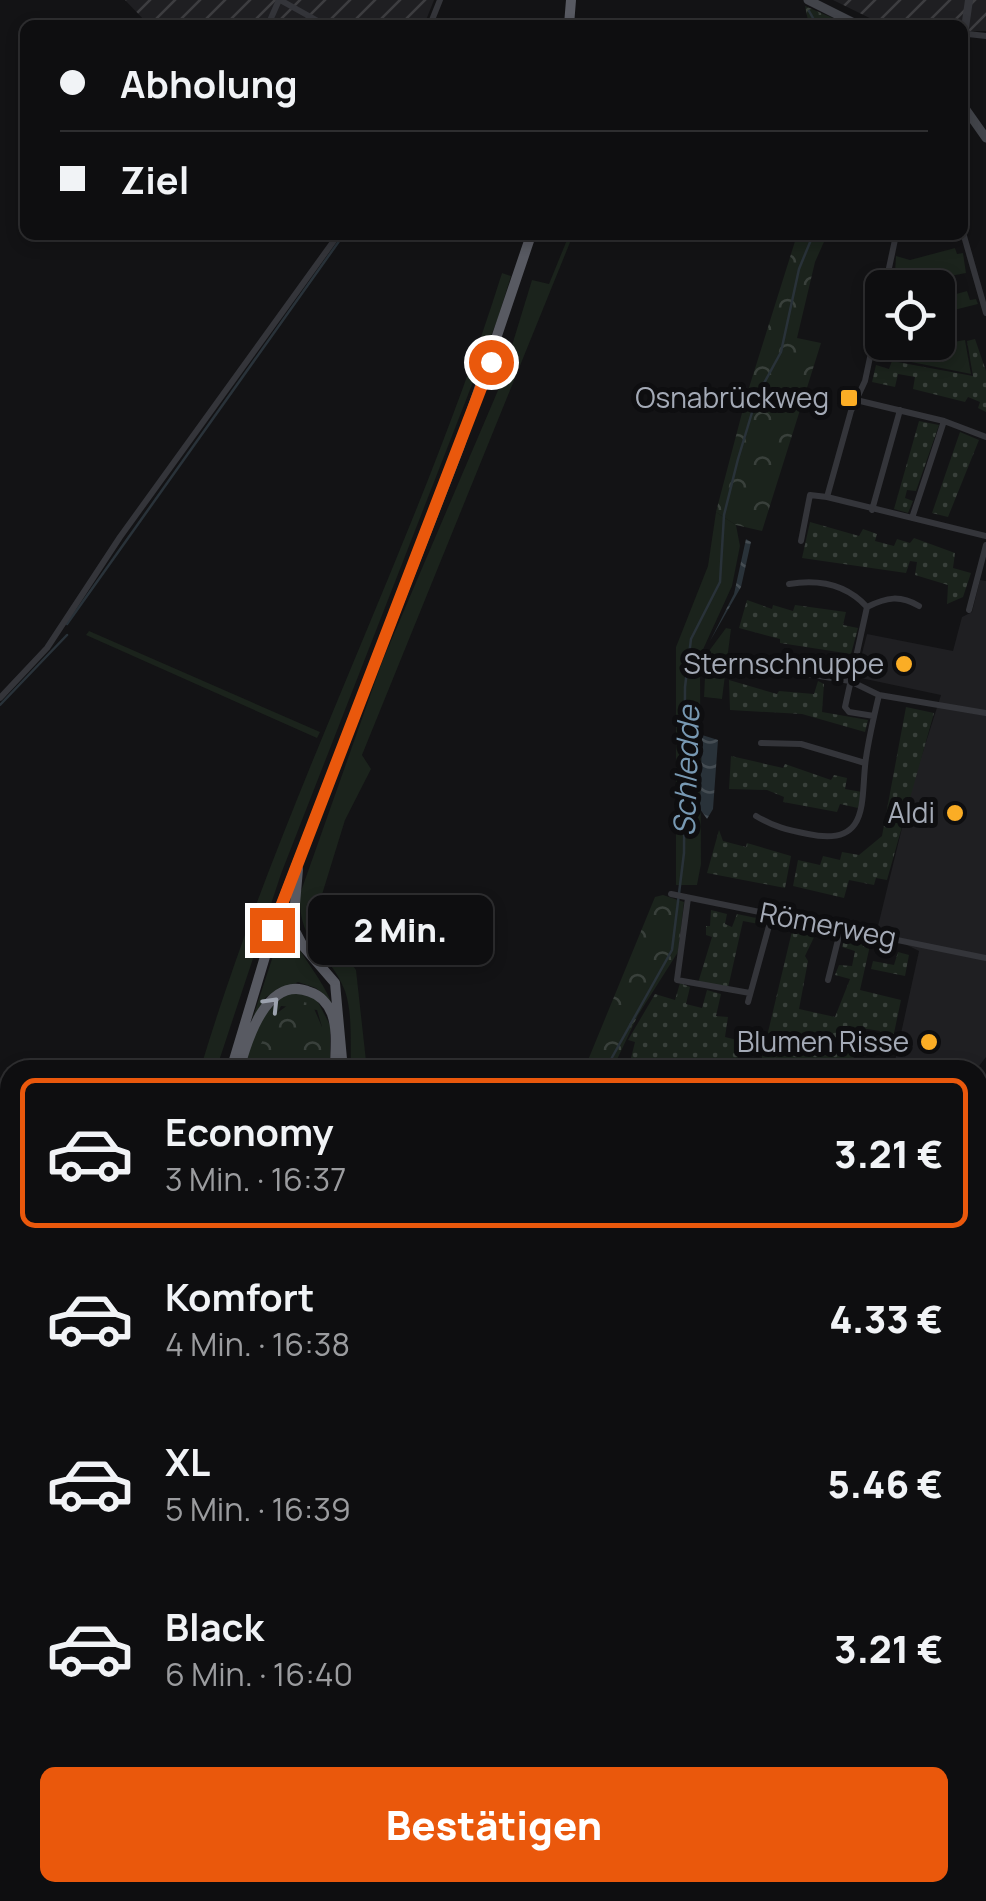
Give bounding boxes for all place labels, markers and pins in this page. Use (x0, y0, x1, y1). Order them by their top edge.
place label: Osnabrückweg (635, 378, 829, 416)
marker: Osnabrückweg (838, 387, 860, 409)
place label: Sternschnuppe (683, 644, 884, 682)
marker: Sternschnuppe (893, 653, 915, 675)
place label: Aldi (888, 793, 935, 831)
marker: Aldi (944, 802, 966, 824)
place label: Blumen Risse (737, 1022, 909, 1060)
marker: Blumen Risse (918, 1031, 940, 1053)

